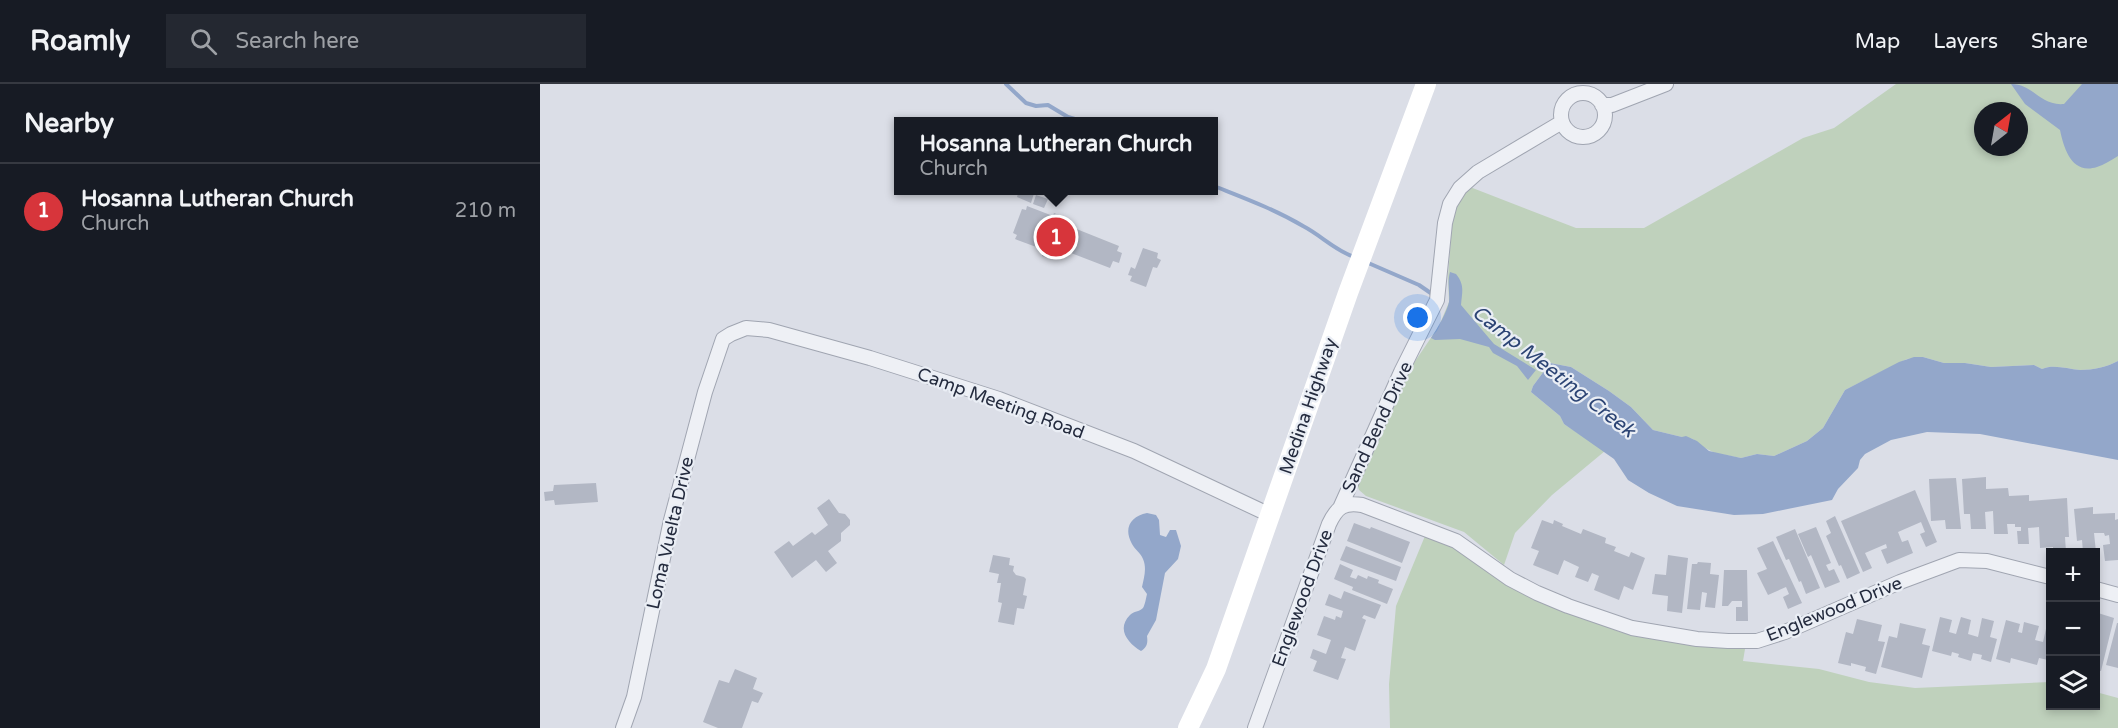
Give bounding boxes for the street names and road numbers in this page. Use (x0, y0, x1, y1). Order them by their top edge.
street label: Medina Highway (1274, 335, 1342, 477)
street label: Sand Bend Drive (1337, 358, 1417, 496)
street label: Camp Meeting Road (914, 363, 1088, 443)
street label: Loma Vuelta Drive (642, 455, 698, 611)
street label: Englewood Drive (1267, 526, 1337, 670)
street label: Englewood Drive (1763, 572, 1905, 646)

